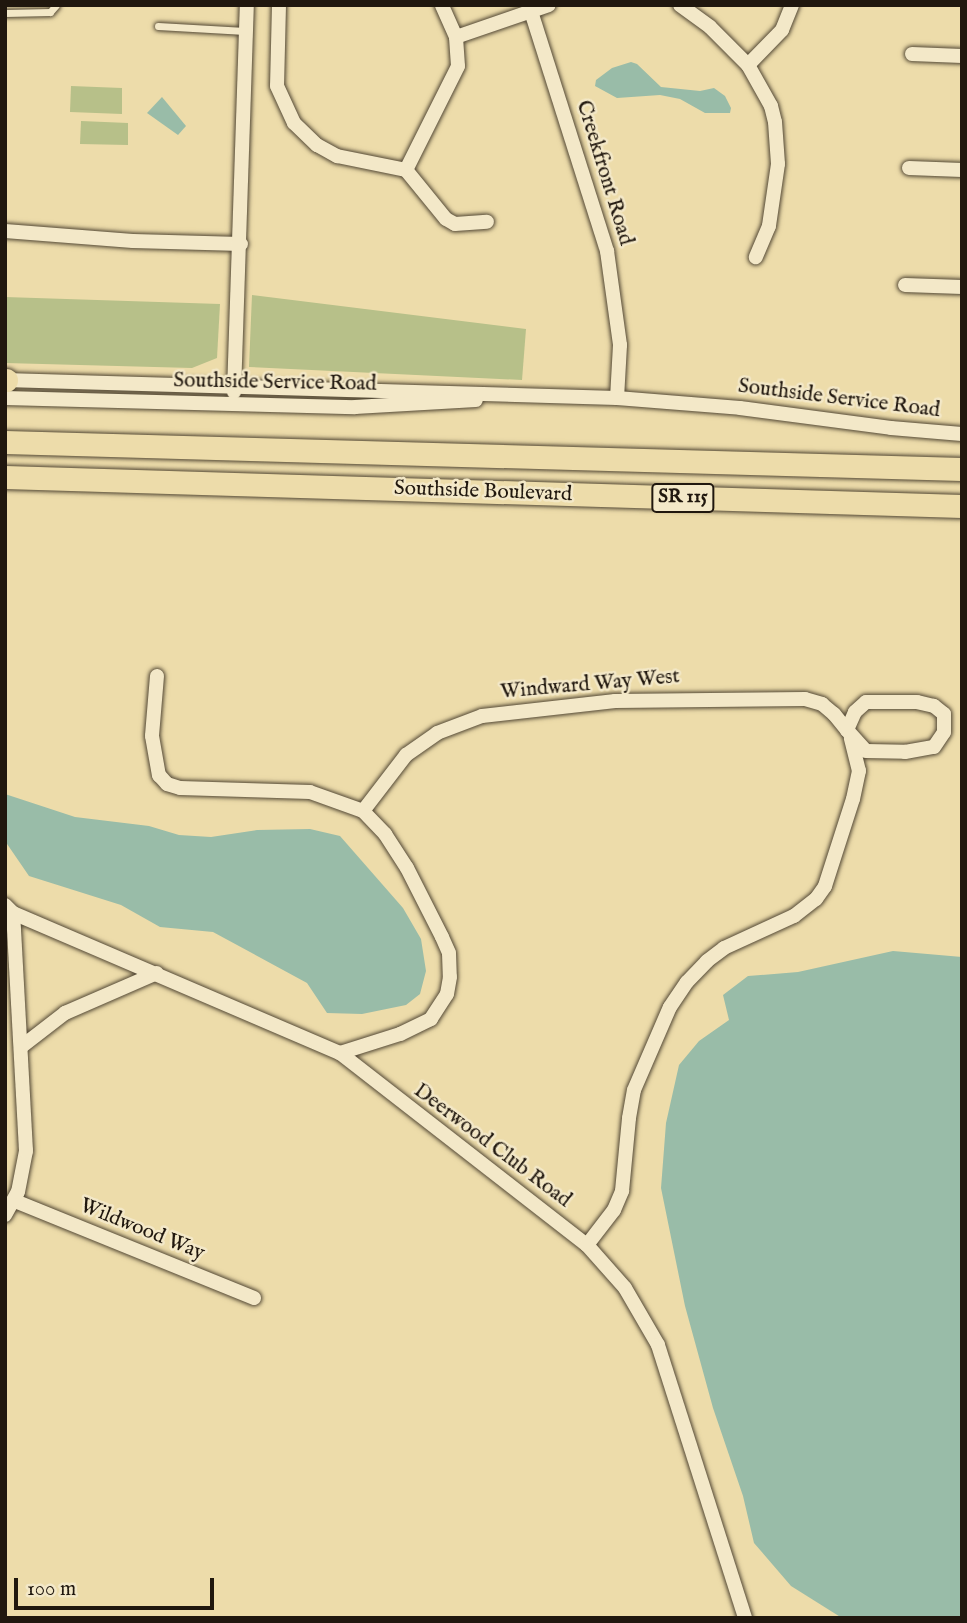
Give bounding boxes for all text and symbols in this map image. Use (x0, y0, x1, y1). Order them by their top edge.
street label: Creekfront Road (570, 98, 638, 248)
street label: Southside Service Road (173, 369, 377, 397)
street label: Southside Service Road (737, 374, 941, 424)
street label: Southside Boulevard (394, 476, 572, 508)
road number: SR 115 (650, 482, 716, 513)
street label: Windward Way West (499, 665, 681, 705)
street label: Deerwood Club Road (408, 1079, 576, 1213)
street label: Wildwood Way (76, 1194, 208, 1266)
scale bar (18, 1564, 217, 1608)
text: 100 m (27, 1576, 76, 1603)

